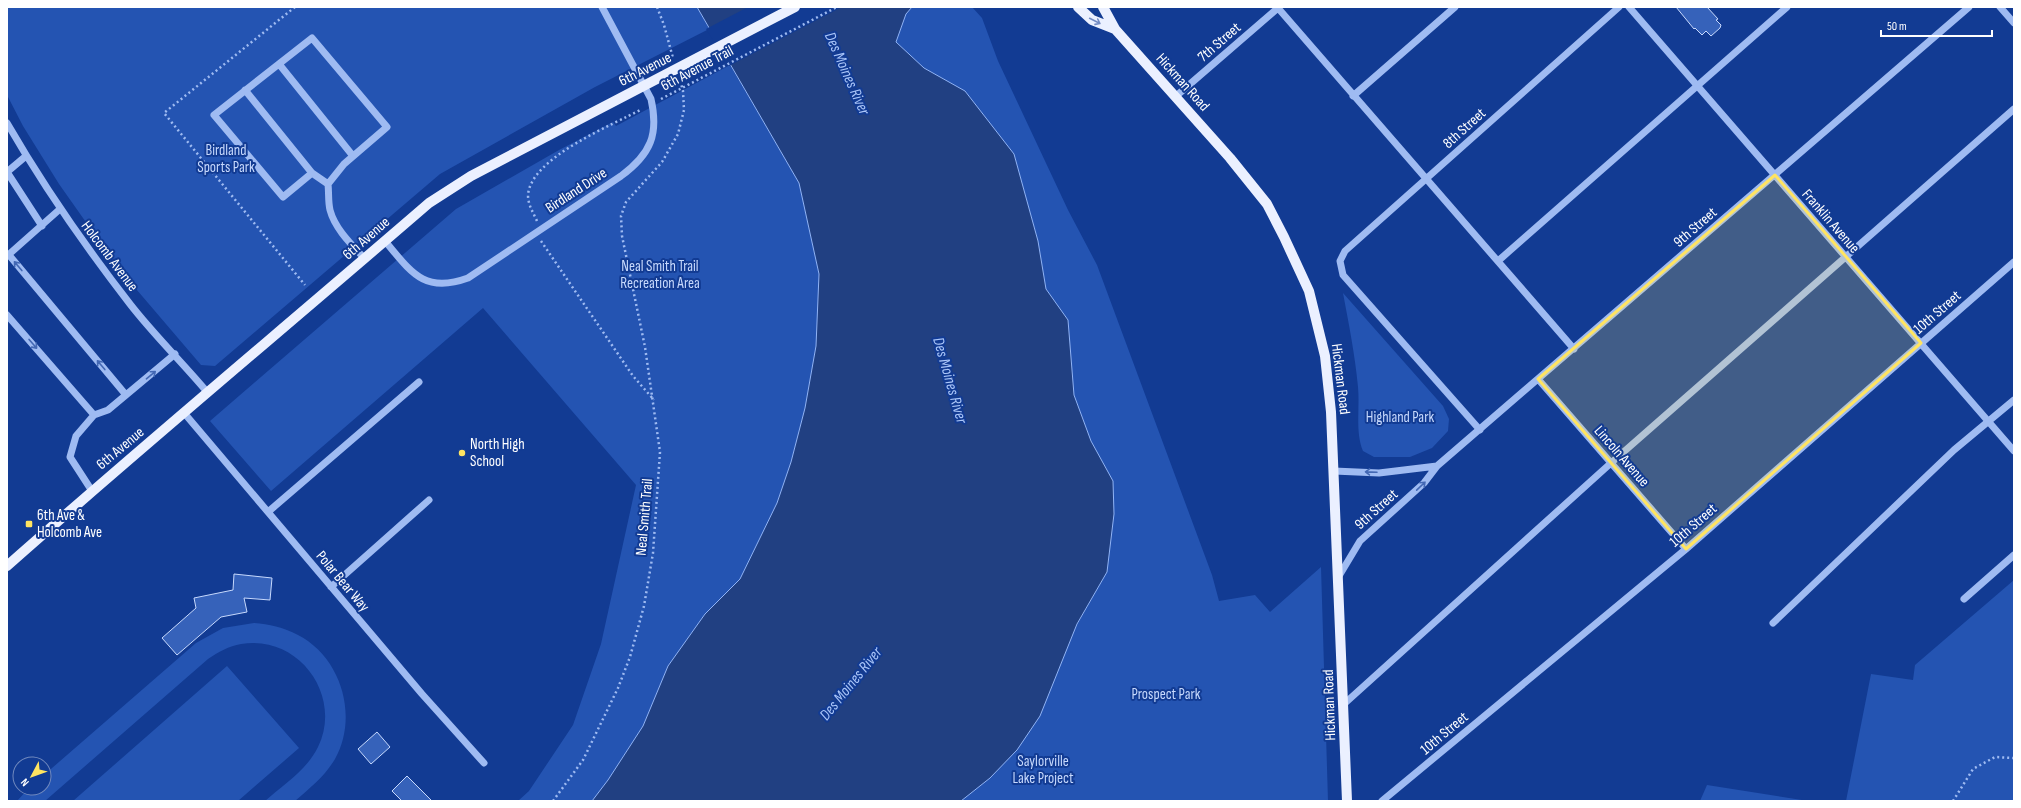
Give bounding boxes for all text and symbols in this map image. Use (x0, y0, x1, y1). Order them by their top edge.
scale bar (1881, 12, 1992, 38)
one-way arrow (1089, 17, 1101, 25)
street label: 7th Street (1194, 18, 1245, 66)
text: 50 m (1887, 19, 1907, 34)
water label: Des Moines River (820, 29, 874, 118)
street label: 6th Avenue Trail (658, 41, 737, 95)
street label: 6th Avenue (616, 48, 675, 91)
street label: Hickman Road (1152, 49, 1214, 115)
street label: 8th Street (1439, 104, 1490, 153)
park label: Birdland Sports Park (197, 141, 255, 177)
street label: Birdland Drive (542, 163, 611, 217)
street label: Franklin Avenue (1798, 185, 1864, 257)
street label: 9th Street (1670, 203, 1721, 252)
street label: 6th Avenue (339, 213, 394, 264)
street label: Holcomb Avenue (77, 217, 142, 295)
park label: Neal Smith Trail Recreation Area (620, 257, 700, 293)
one-way arrow (13, 260, 22, 271)
street label: 10th Street (1910, 286, 1965, 338)
water label: Des Moines River (928, 335, 971, 426)
one-way arrow (28, 339, 37, 349)
street label: Hickman Road (1327, 342, 1354, 416)
one-way arrow (97, 360, 106, 371)
one-way arrow (145, 370, 156, 379)
park label: Highland Park (1366, 408, 1434, 427)
street label: Lincoln Avenue (1590, 422, 1653, 491)
street label: 6th Avenue (93, 423, 148, 474)
place label: North High School (470, 435, 525, 471)
marker: North High School (457, 448, 467, 458)
one-way arrow (1365, 469, 1378, 476)
street label: Neal Smith Trail (632, 478, 657, 556)
one-way arrow (1416, 481, 1426, 491)
street label: 9th Street (1351, 485, 1402, 534)
street label: 10th Street (1666, 499, 1721, 551)
place label: 6th Ave & Holcomb Ave (37, 506, 102, 542)
marker: 6th Ave & Holcomb Ave (24, 519, 34, 529)
street label: Polar Bear Way (312, 547, 374, 616)
water label: Des Moines River (816, 643, 887, 724)
street label: Hickman Road (1319, 669, 1340, 741)
park label: Prospect Park (1131, 685, 1201, 704)
street label: 10th Street (1416, 708, 1473, 759)
park label: Saylorville Lake Project (1012, 752, 1074, 788)
north arrow (12, 756, 52, 796)
text: N (18, 776, 32, 789)

